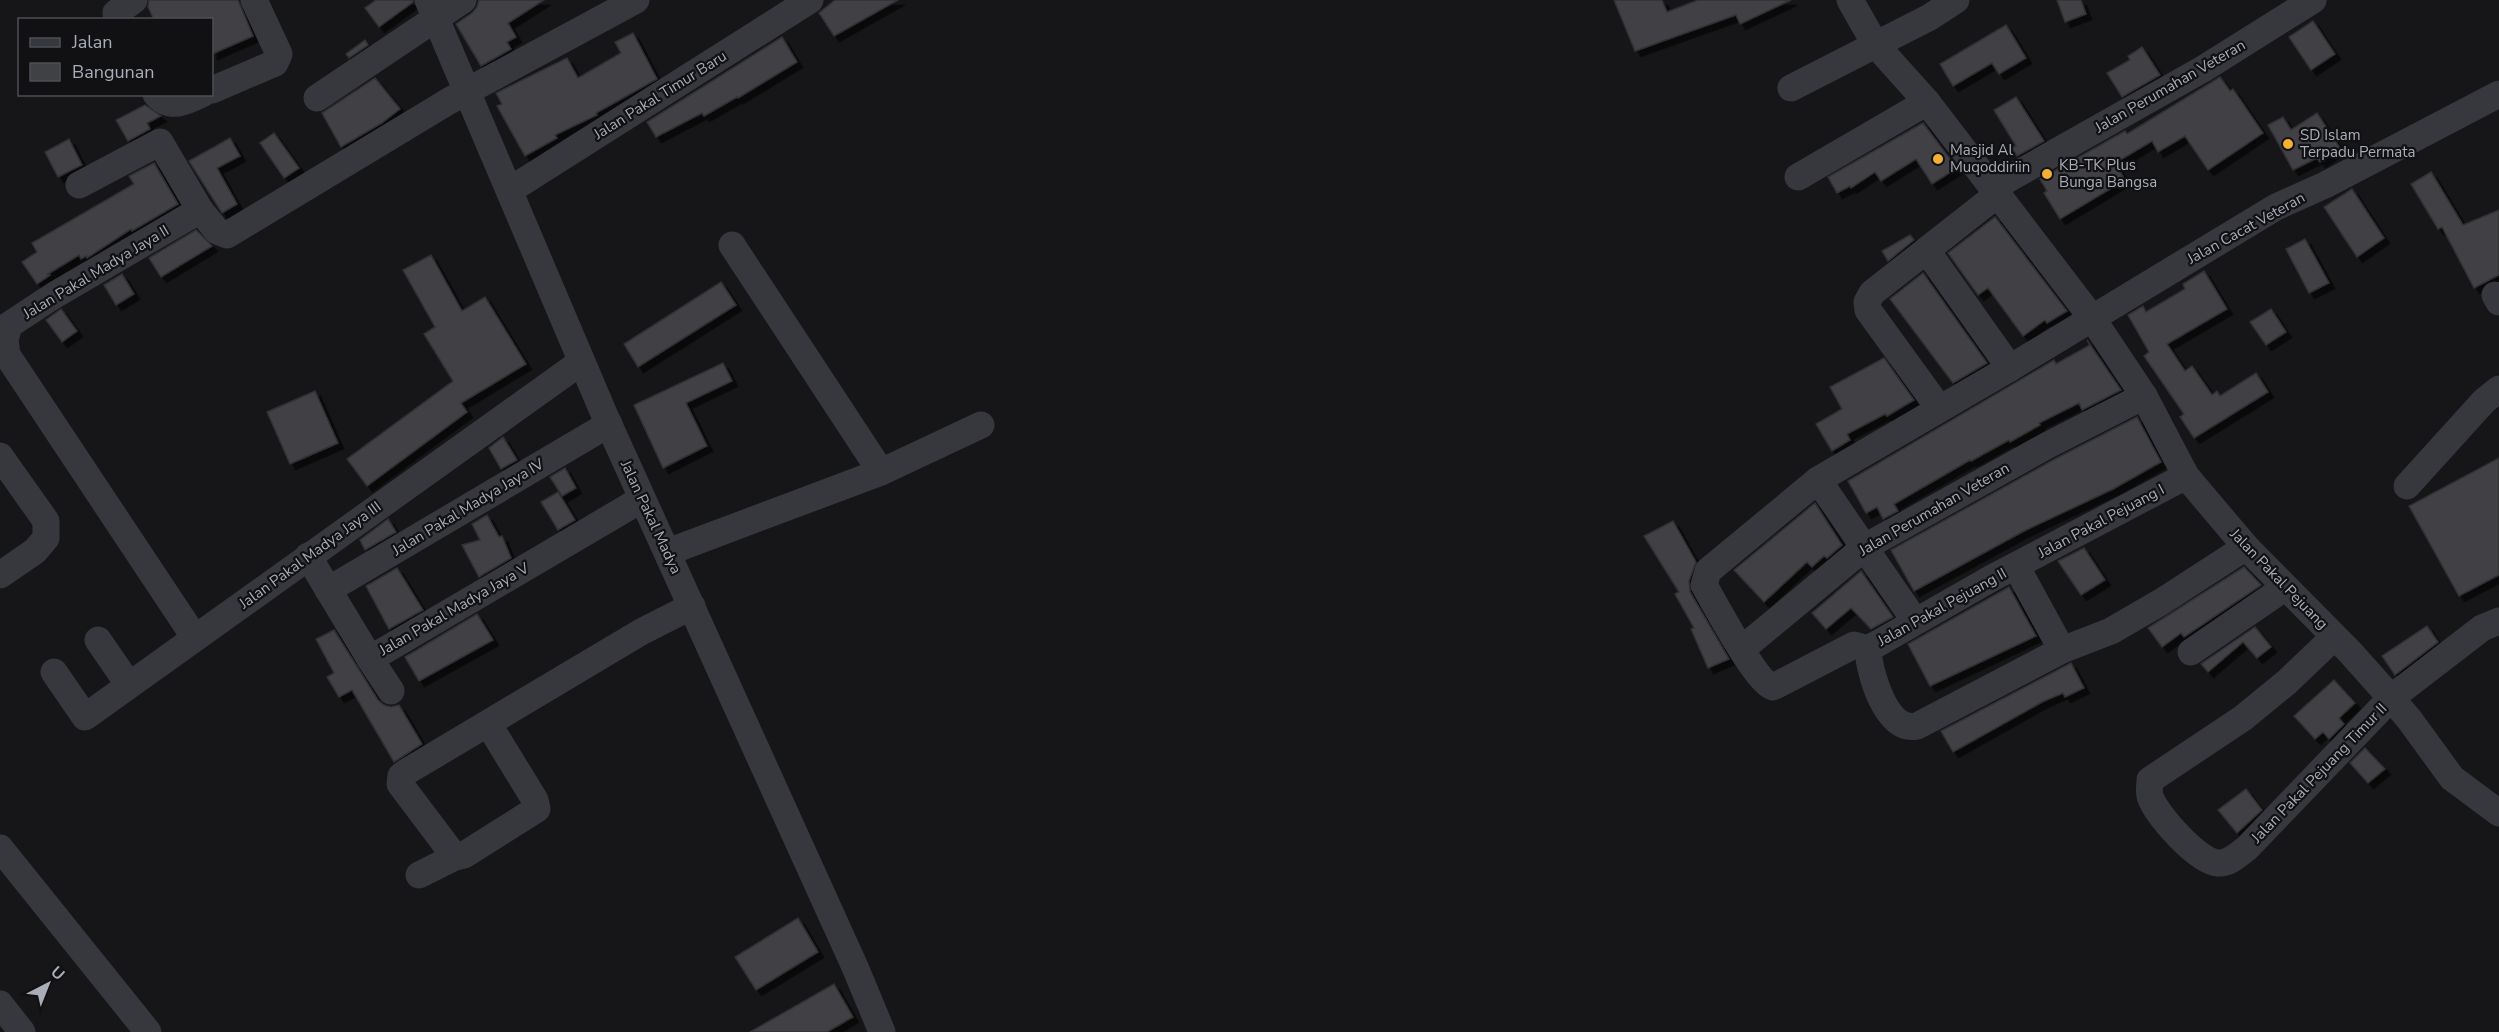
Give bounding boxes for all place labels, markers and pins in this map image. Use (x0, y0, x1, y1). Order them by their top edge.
place label: SD Islam Terpadu Permata (2300, 125, 2415, 162)
marker: SD Islam Terpadu Permata (2281, 137, 2295, 151)
place label: Masjid Al Muqoddiriin (1950, 140, 2030, 177)
marker: Masjid Al Muqoddiriin (1931, 152, 1945, 166)
place label: KB-TK Plus Bunga Bangsa (2059, 155, 2157, 192)
marker: KB-TK Plus Bunga Bangsa (2040, 167, 2054, 181)

